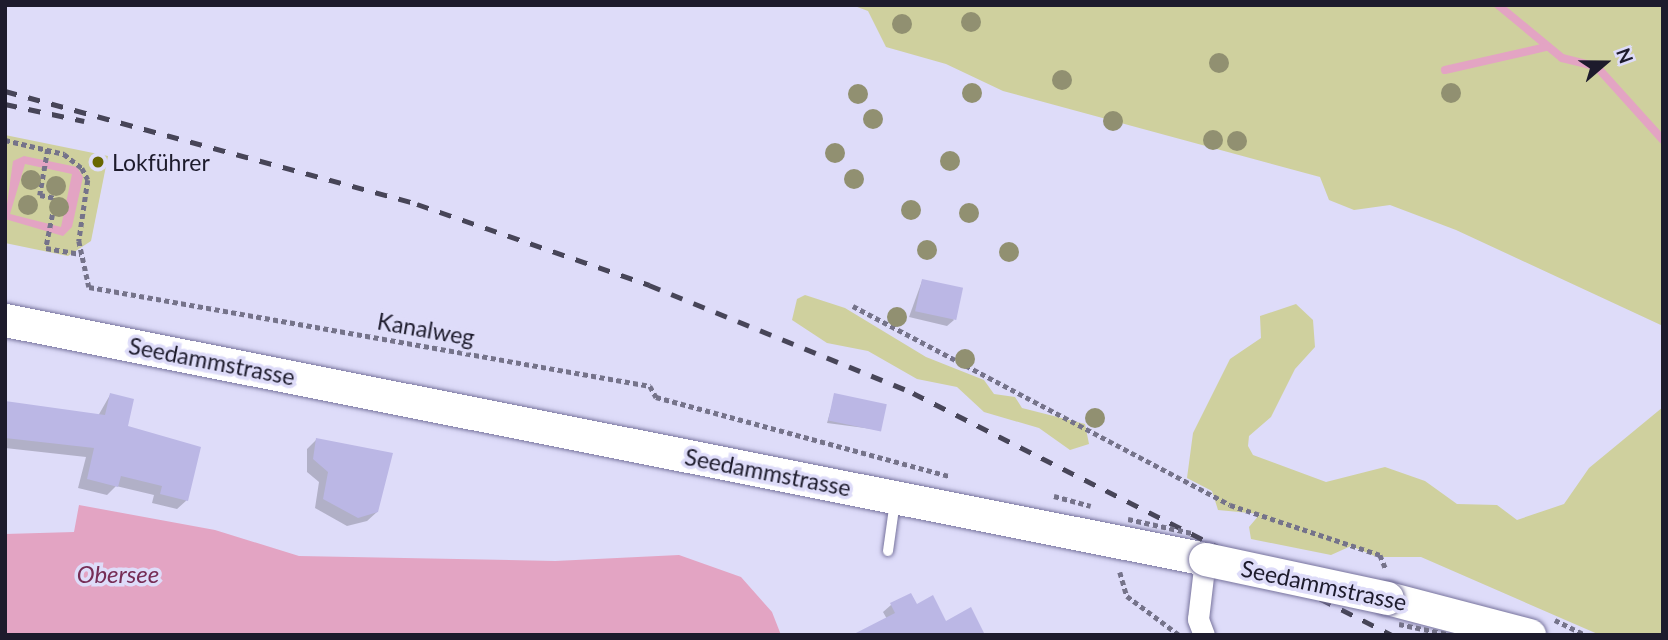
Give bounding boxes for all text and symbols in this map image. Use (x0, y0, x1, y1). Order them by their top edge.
north arrow (1570, 28, 1640, 98)
text: N (1612, 45, 1639, 66)
place label: Lokführer (112, 148, 210, 176)
marker: Lokführer (90, 154, 106, 170)
street label: Kanalweg (375, 307, 477, 351)
street label: Seedammstrasse (127, 331, 297, 391)
street label: Seedammstrasse (683, 442, 853, 502)
street label: Seedammstrasse (1239, 554, 1409, 616)
water label: Obersee (77, 560, 159, 588)

